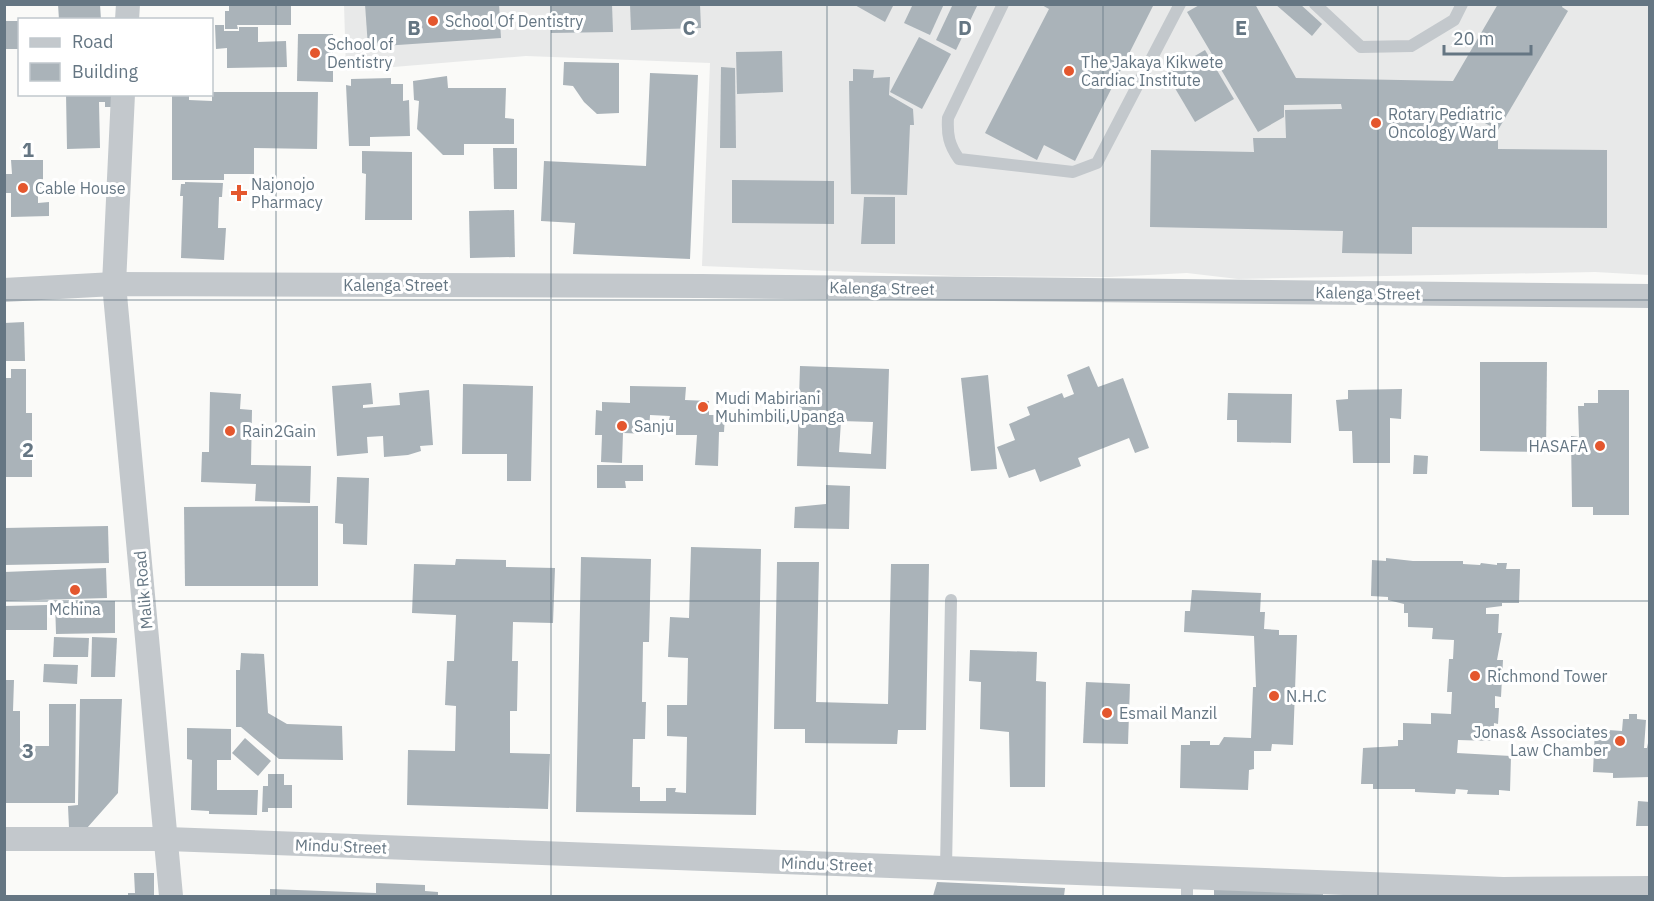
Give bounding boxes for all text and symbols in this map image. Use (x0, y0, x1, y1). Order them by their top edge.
place label: School Of Dentistry (445, 11, 583, 31)
text: B (407, 14, 421, 41)
marker: School Of Dentistry (426, 14, 440, 28)
text: C (682, 14, 696, 41)
text: D (958, 14, 972, 41)
text: E (1235, 14, 1247, 41)
legend (18, 18, 213, 96)
scale bar (1444, 18, 1531, 56)
text: 20 m (1453, 27, 1495, 50)
text: Road (72, 30, 113, 53)
place label: School of Dentistry (327, 34, 394, 72)
marker: School of Dentistry (308, 46, 322, 60)
place label: The Jakaya Kikwete Cardiac Institute (1081, 52, 1224, 90)
text: Building (72, 60, 139, 83)
marker: The Jakaya Kikwete Cardiac Institute (1062, 64, 1076, 78)
place label: Rotary Pediatric Oncology Ward (1388, 104, 1502, 142)
marker: Rotary Pediatric Oncology Ward (1369, 116, 1383, 130)
text: 1 (22, 136, 34, 163)
place label: Najonojo Pharmacy (251, 174, 323, 212)
place label: Cable House (35, 178, 126, 198)
marker: Cable House (16, 181, 30, 195)
marker: Najonojo Pharmacy (232, 186, 246, 200)
street label: Kalenga Street (343, 275, 449, 295)
street label: Kalenga Street (829, 277, 935, 299)
street label: Kalenga Street (1315, 282, 1421, 304)
place label: Mudi Mabiriani Muhimbili,Upanga (715, 388, 845, 426)
marker: Mudi Mabiriani Muhimbili,Upanga (696, 400, 710, 414)
place label: Sanju (634, 416, 674, 436)
marker: Sanju (615, 419, 629, 433)
place label: Rain2Gain (242, 421, 316, 441)
marker: Rain2Gain (223, 424, 237, 438)
text: 2 (22, 436, 34, 463)
place label: HASAFA (1528, 436, 1588, 456)
marker: HASAFA (1593, 439, 1607, 453)
street label: Malik Road (130, 550, 156, 630)
marker: Mchina (68, 583, 82, 597)
place label: Mchina (49, 599, 101, 619)
place label: Richmond Tower (1487, 666, 1607, 686)
marker: Richmond Tower (1468, 669, 1482, 683)
place label: N.H.C (1286, 686, 1327, 706)
marker: N.H.C (1267, 689, 1281, 703)
place label: Esmail Manzil (1119, 703, 1217, 723)
marker: Esmail Manzil (1100, 706, 1114, 720)
place label: Jonas& Associates Law Chamber (1473, 722, 1608, 760)
marker: Jonas& Associates Law Chamber (1613, 734, 1627, 748)
text: 3 (22, 737, 34, 764)
street label: Mindu Street (295, 834, 387, 858)
street label: Mindu Street (781, 852, 873, 876)

